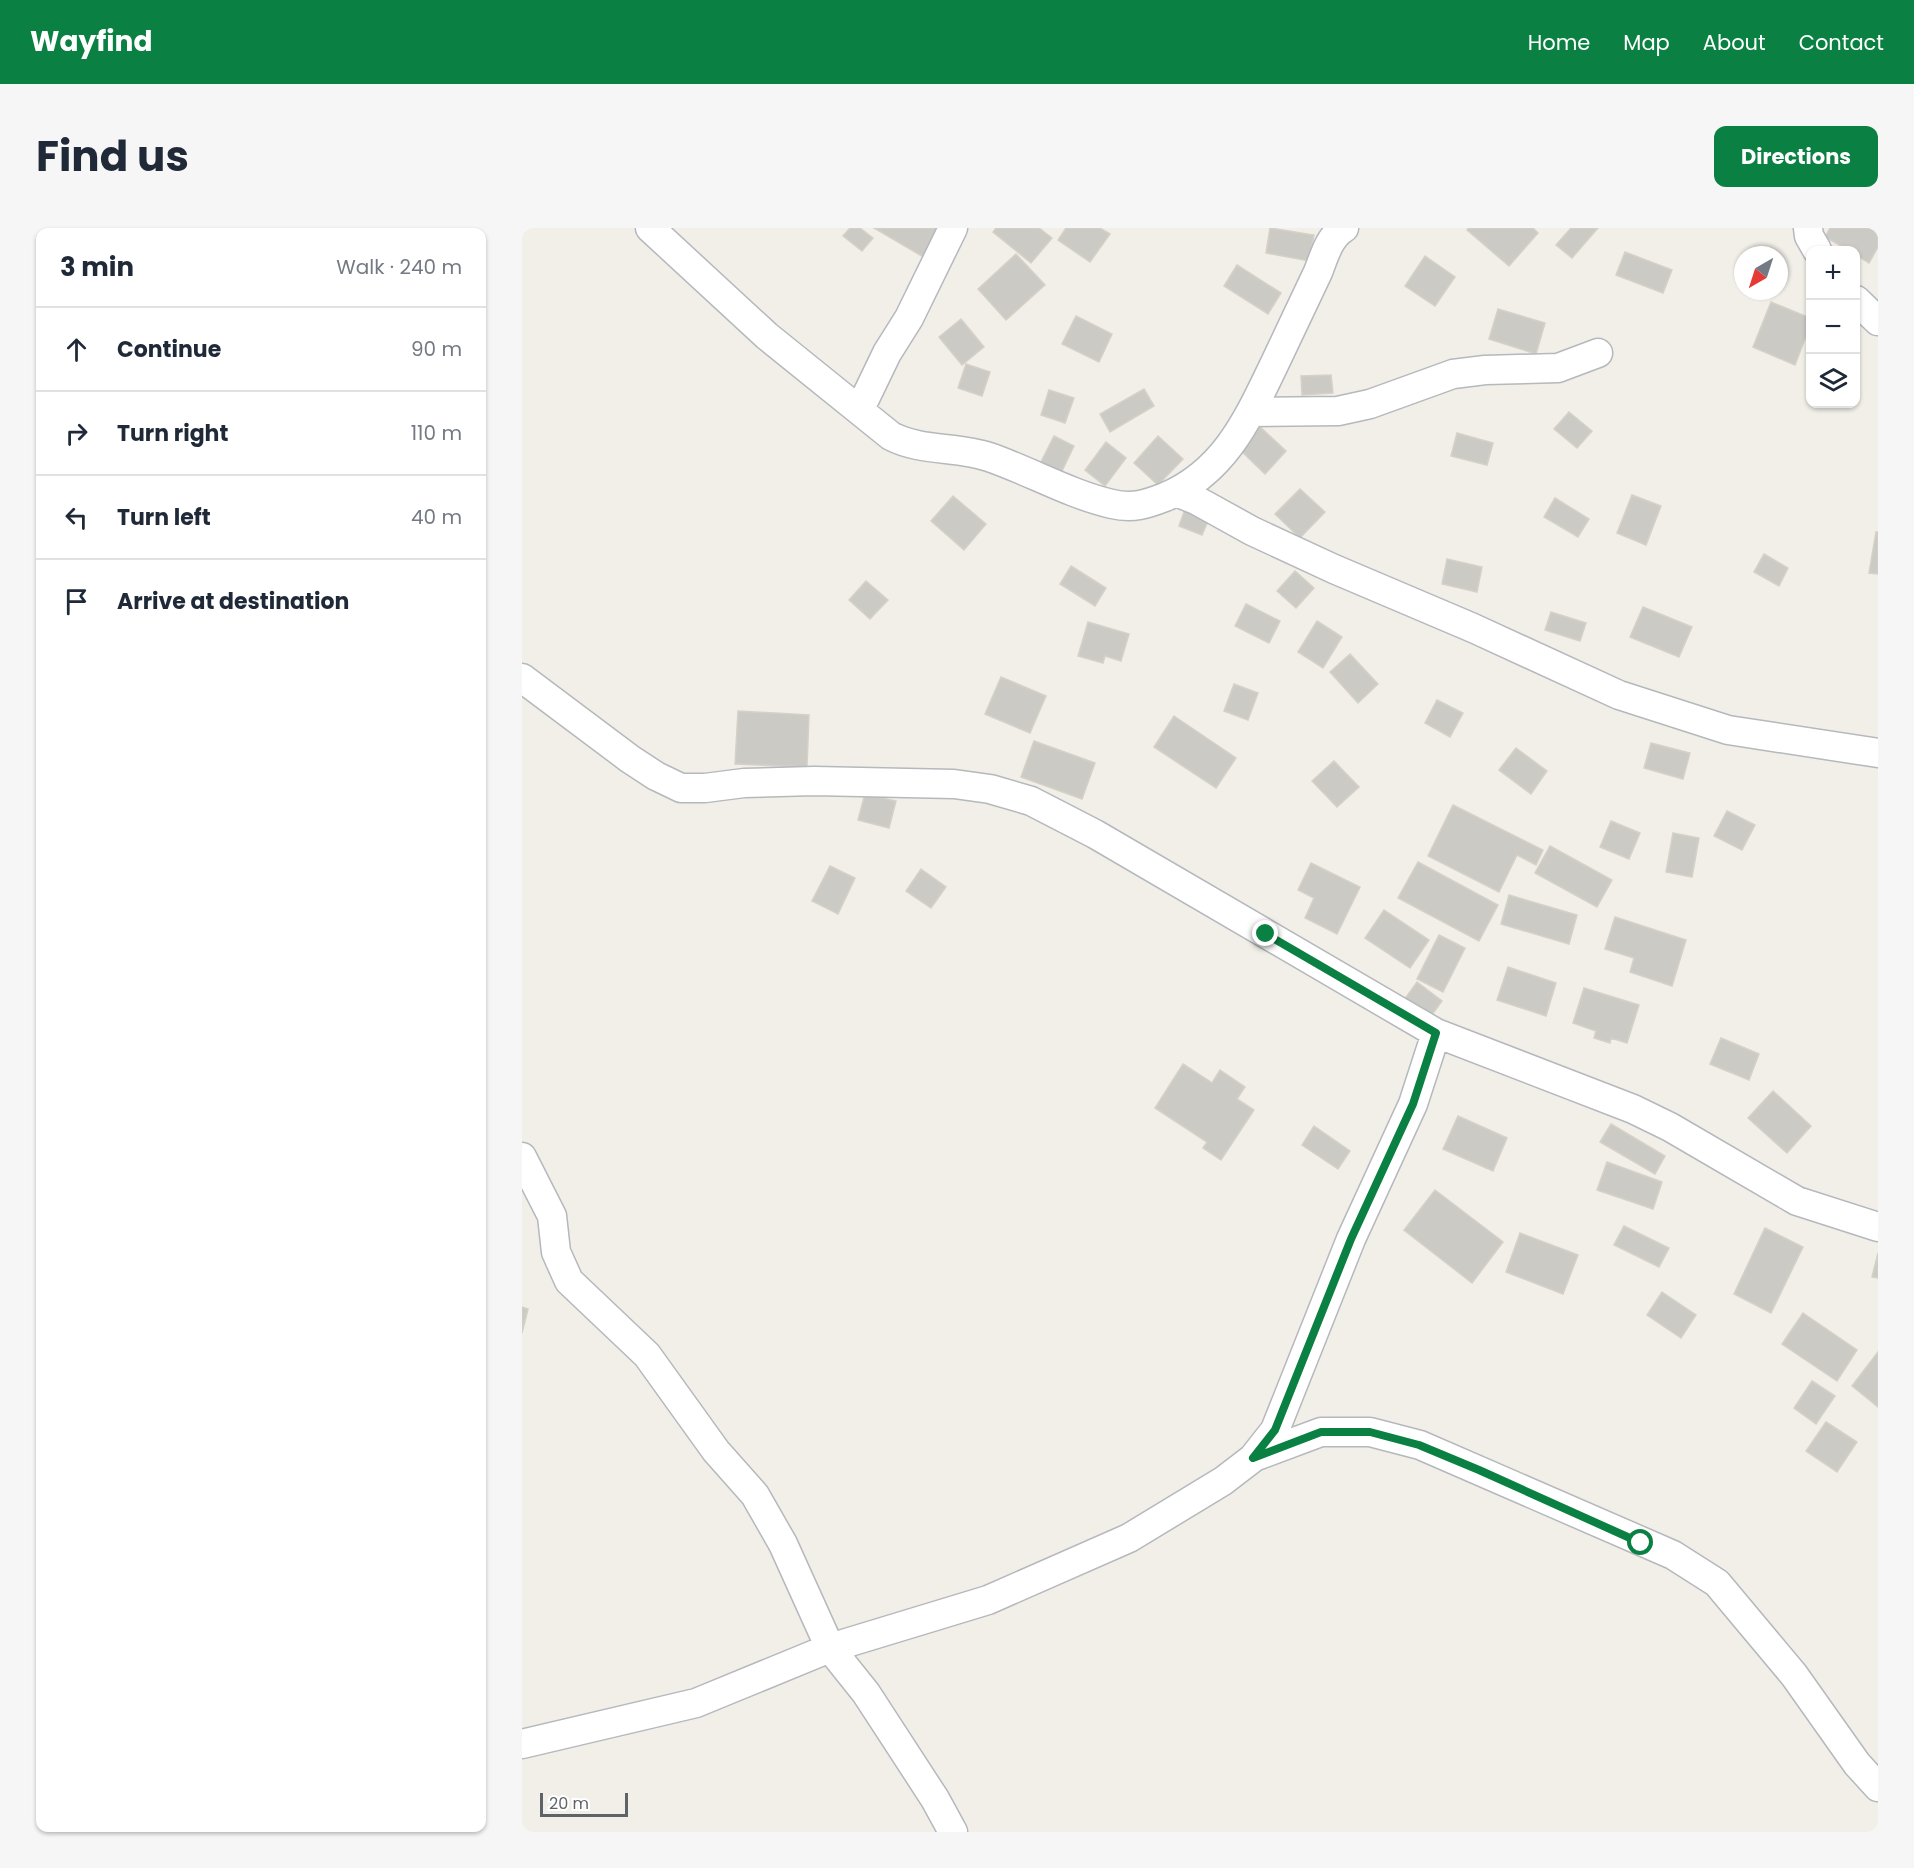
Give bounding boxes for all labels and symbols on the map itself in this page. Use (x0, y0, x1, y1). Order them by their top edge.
north arrow (1734, 246, 1788, 300)
route end (1252, 920, 1278, 946)
route start (1627, 1529, 1653, 1555)
scale bar (540, 1790, 628, 1818)

